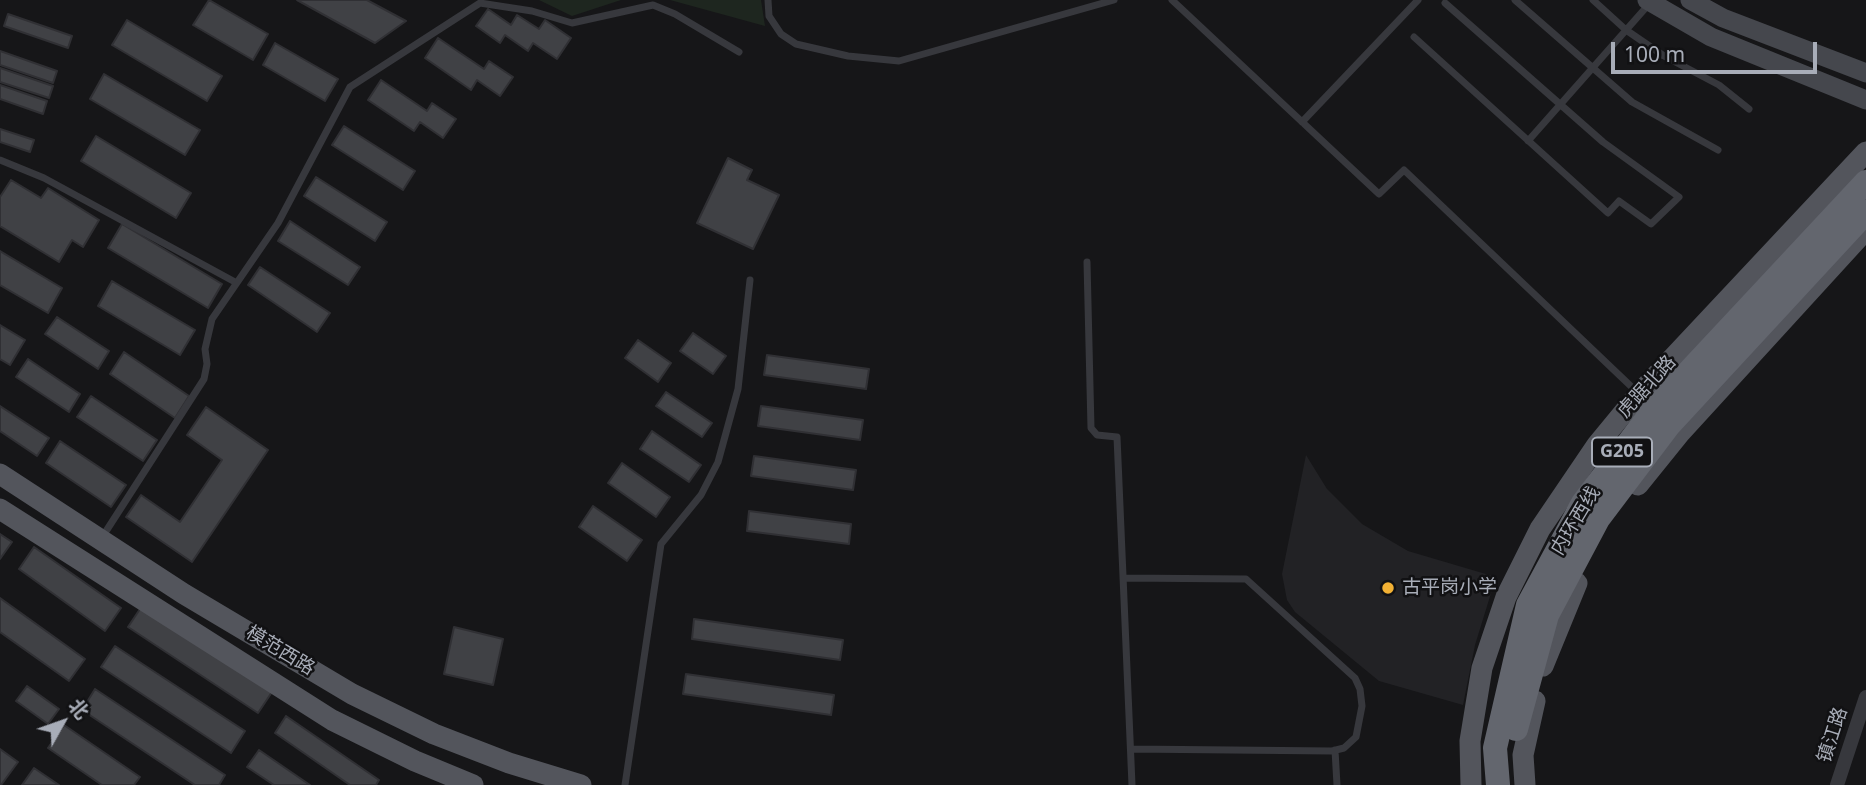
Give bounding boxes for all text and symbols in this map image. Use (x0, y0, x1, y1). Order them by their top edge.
scale bar (1614, 28, 1820, 72)
text: 100 m (1624, 40, 1685, 68)
street label: 虎踞北路 (1613, 351, 1681, 423)
road number: G205 (1592, 438, 1652, 466)
street label: 内环西线 (1547, 483, 1605, 559)
place label: 古平岗小学 (1402, 577, 1497, 599)
marker: 古平岗小学 (1380, 580, 1396, 596)
street label: 模范西路 (242, 622, 318, 680)
north arrow (28, 687, 98, 757)
text: 北 (63, 693, 95, 724)
street label: 镇江路 (1813, 704, 1853, 766)

